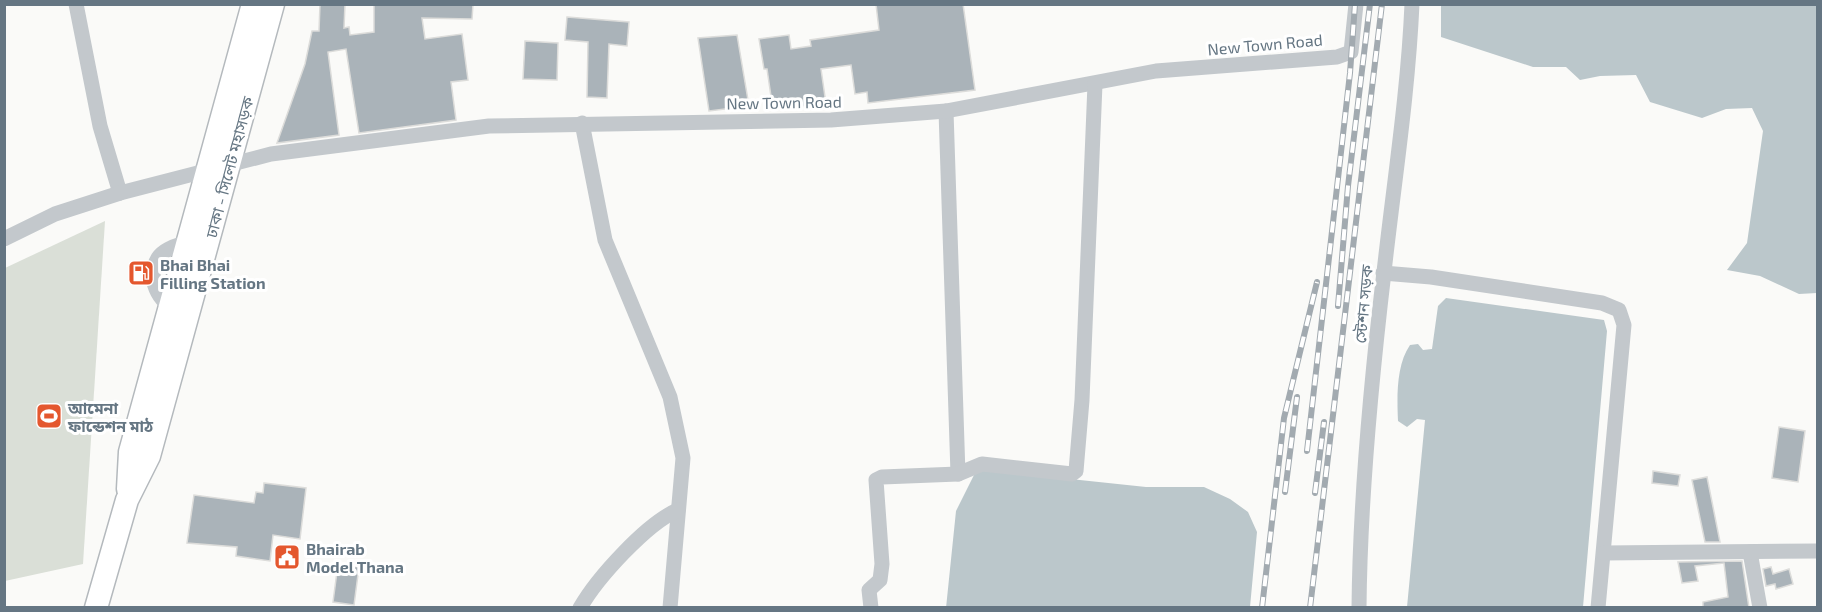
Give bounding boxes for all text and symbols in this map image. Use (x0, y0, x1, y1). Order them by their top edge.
street label: New Town Road (1207, 30, 1323, 58)
street label: New Town Road (726, 91, 842, 113)
street label: ঢাকা - সিলেট মহাসড়ক (201, 93, 257, 241)
place label: Bhai Bhai Filling Station (160, 255, 266, 292)
fuel station icon: Bhai Bhai Filling Station (126, 258, 156, 288)
street label: স্টেশন সড়ক (1350, 263, 1376, 344)
place label: আমেনা ফান্ডেশন মাঠ (67, 398, 154, 435)
sports icon: আমেনা ফান্ডেশন মাঠ (34, 401, 64, 431)
place label: Bhairab Model Thana (306, 539, 404, 576)
public building icon: Bhairab Model Thana (272, 542, 302, 572)

